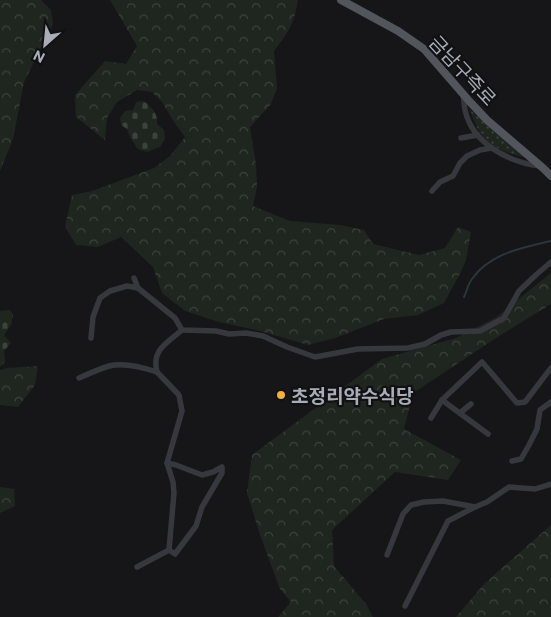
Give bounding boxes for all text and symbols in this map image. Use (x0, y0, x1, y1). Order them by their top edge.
north arrow (20, 20, 70, 70)
street label: 금남구즉로 (425, 30, 501, 110)
text: N (30, 47, 47, 67)
place label: 초정리약수식당 (291, 384, 414, 407)
marker: 초정리약수식당 (275, 389, 287, 401)

